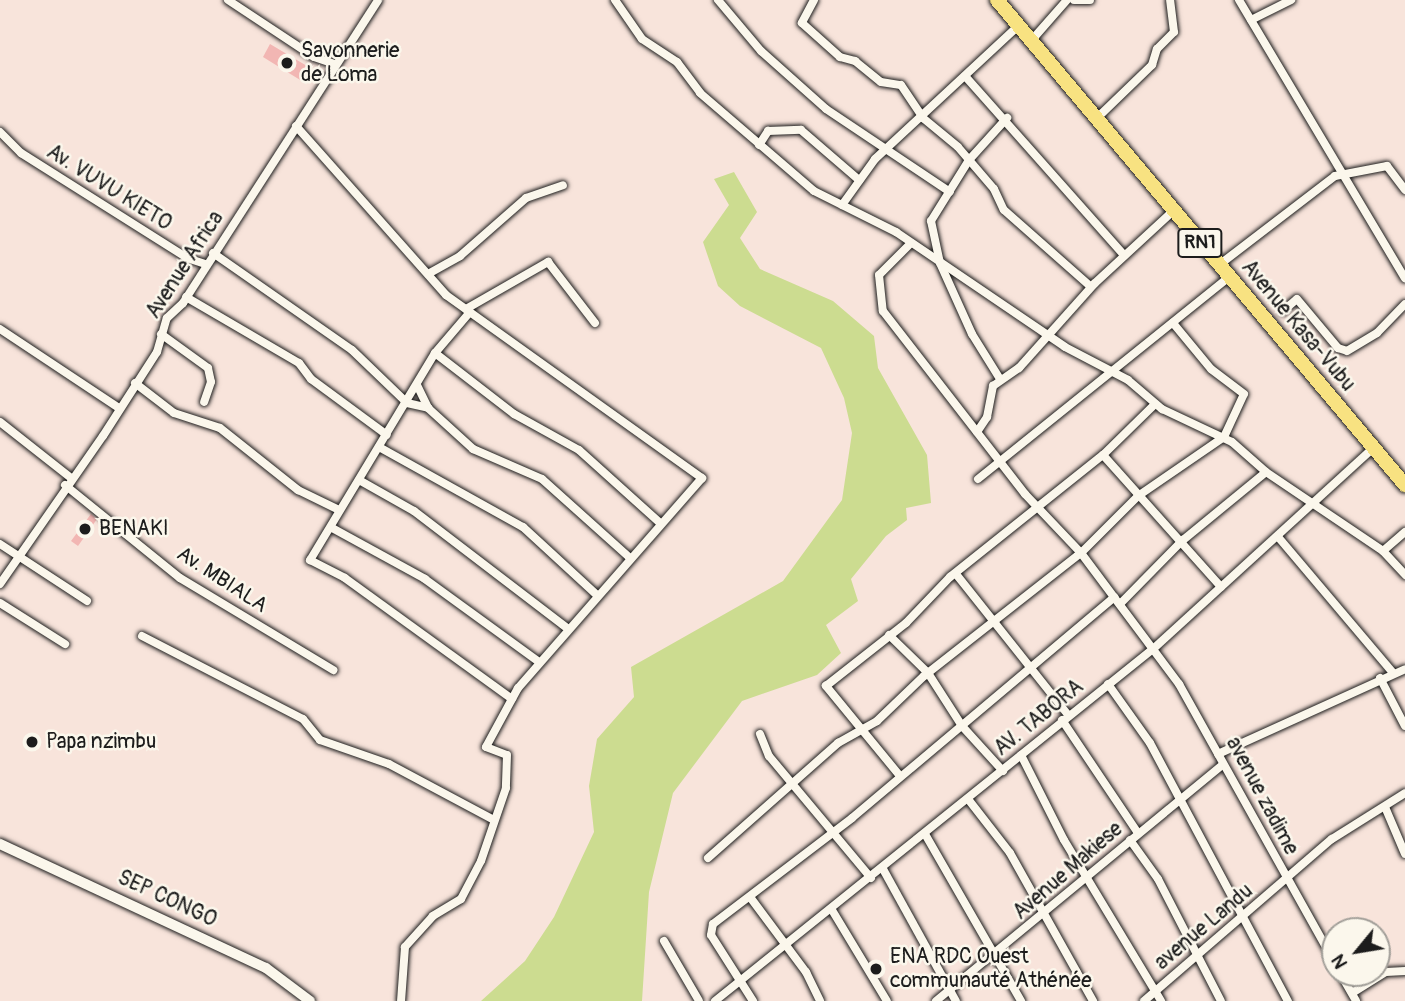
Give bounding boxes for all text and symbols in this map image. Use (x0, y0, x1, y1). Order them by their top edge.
place label: Savonnerie de Loma (301, 38, 399, 88)
marker: Savonnerie de Loma (279, 55, 295, 71)
street label: Av. VUVU KIETO (42, 140, 176, 236)
street label: Avenue Africa (141, 207, 229, 323)
road number: RN1 (1177, 228, 1223, 258)
street label: Avenue Kasa-Vubu (1236, 255, 1360, 397)
place label: BENAKI (99, 516, 169, 542)
marker: BENAKI (77, 521, 93, 537)
street label: Av. MBIALA (172, 541, 272, 619)
street label: AV. TABORA (989, 674, 1089, 762)
place label: Papa nzimbu (46, 729, 156, 755)
street label: avenue zadime (1220, 733, 1304, 859)
marker: Papa nzimbu (24, 734, 40, 750)
street label: Avenue Makiese (1008, 817, 1128, 925)
street label: SEP CONGO (114, 865, 220, 933)
street label: avenue Landu (1150, 879, 1258, 975)
north arrow (1321, 917, 1391, 987)
place label: ENA RDC Ouest communauté Athénée (890, 944, 1092, 994)
text: N (1326, 950, 1353, 973)
marker: ENA RDC Ouest communauté Athénée (868, 961, 884, 977)

